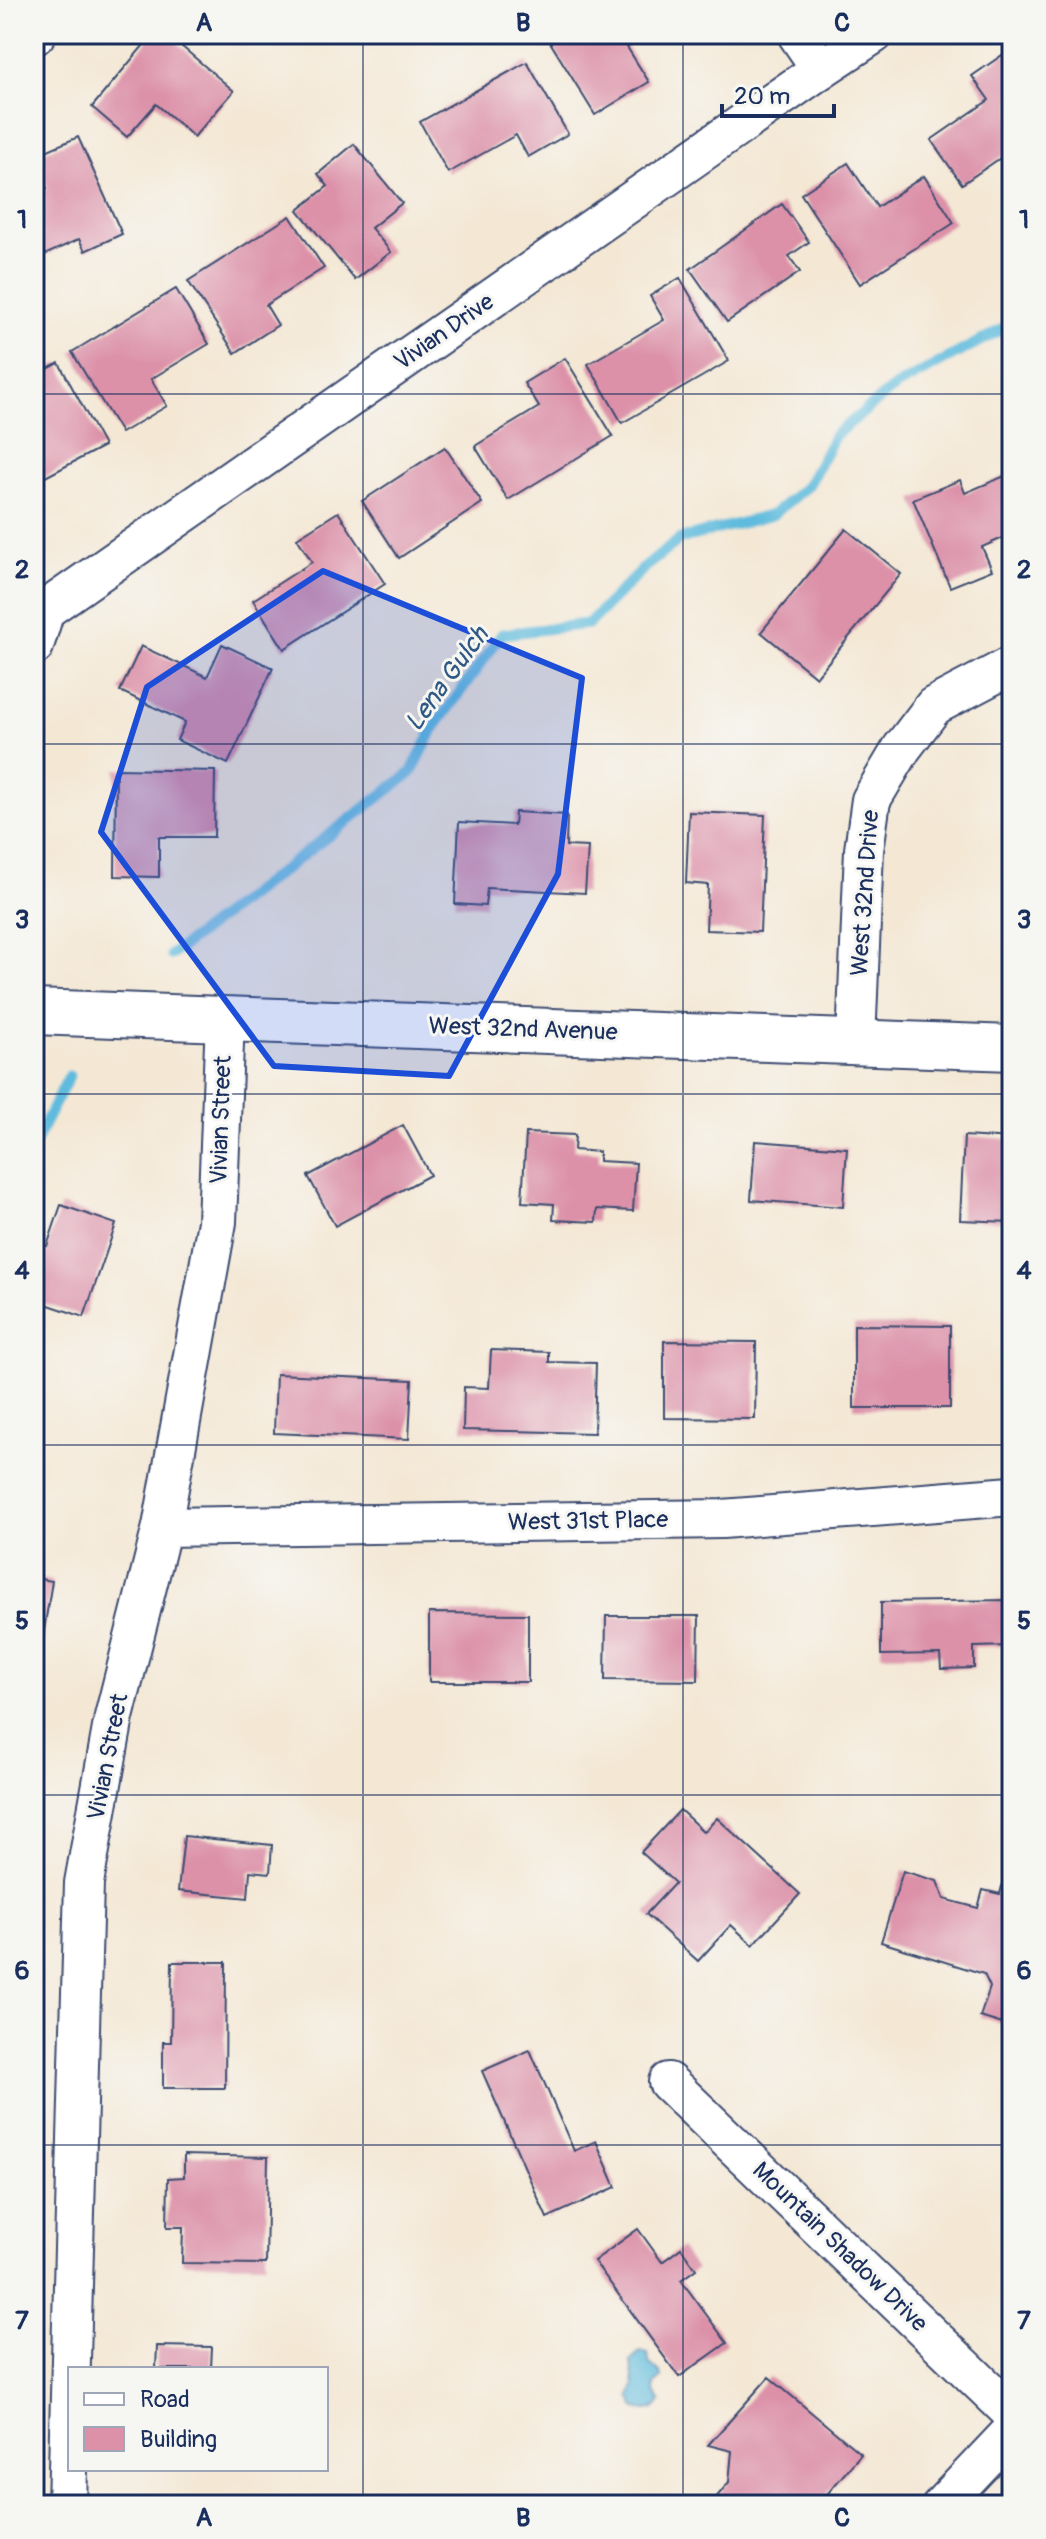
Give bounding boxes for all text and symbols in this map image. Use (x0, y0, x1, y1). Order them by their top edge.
text: A (196, 7, 213, 39)
text: B (516, 7, 530, 39)
text: C (834, 7, 850, 39)
scale bar (722, 68, 834, 118)
text: 20 m (734, 82, 790, 111)
text: 1 (17, 204, 27, 236)
text: 1 (1019, 204, 1029, 236)
street label: Vivian Drive (389, 287, 500, 377)
text: 2 (15, 554, 29, 586)
text: 2 (1017, 554, 1031, 586)
water label: Lena Gulch (398, 619, 497, 737)
street label: West 32nd Drive (845, 809, 885, 977)
text: 3 (15, 904, 29, 936)
text: 3 (1017, 904, 1031, 936)
street label: West 32nd Avenue (428, 1011, 618, 1047)
street label: Vivian Street (204, 1055, 238, 1185)
text: 4 (14, 1255, 30, 1287)
text: 4 (1016, 1255, 1032, 1287)
street label: West 31st Place (508, 1505, 669, 1537)
text: 5 (15, 1605, 29, 1637)
text: 5 (1017, 1605, 1031, 1637)
street label: Vivian Street (81, 1691, 135, 1823)
text: 6 (14, 1955, 30, 1987)
text: 6 (1016, 1955, 1032, 1987)
street label: Mountain Shadow Drive (746, 2156, 934, 2338)
text: 7 (15, 2305, 29, 2337)
text: 7 (1017, 2305, 1031, 2337)
legend (68, 2367, 328, 2471)
text: Road (140, 2385, 190, 2414)
text: Building (140, 2425, 217, 2454)
text: A (196, 2502, 213, 2534)
text: B (516, 2502, 530, 2534)
text: C (834, 2502, 850, 2534)

